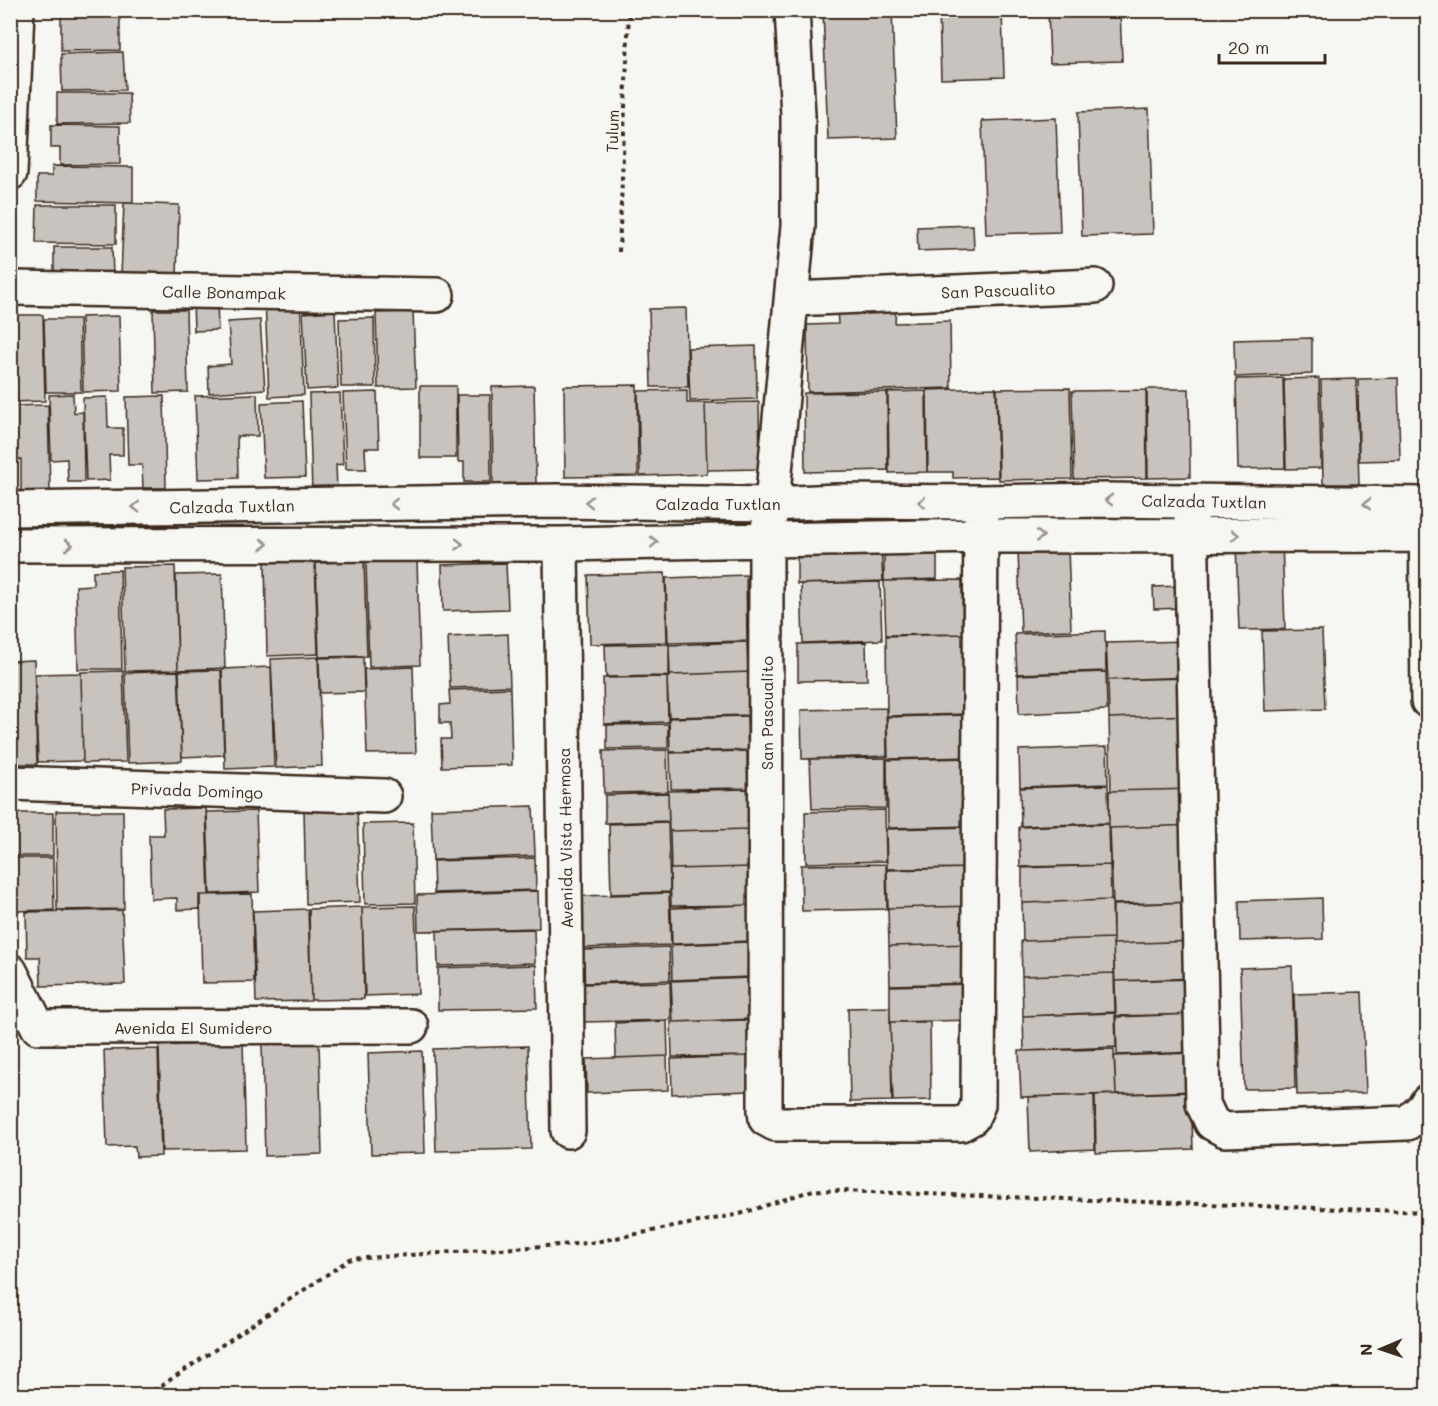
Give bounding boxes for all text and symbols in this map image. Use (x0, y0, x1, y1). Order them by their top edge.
scale bar (1219, 27, 1326, 65)
text: 20 m (1228, 35, 1269, 59)
street label: Tulum (601, 109, 623, 153)
street label: San Pascualito (941, 278, 1055, 302)
street label: Calle Bonampak (162, 280, 286, 304)
street label: Calzada Tuxtlan (1141, 489, 1267, 513)
street label: Calzada Tuxtlan (655, 493, 781, 514)
street label: Calzada Tuxtlan (169, 494, 295, 518)
one-way arrow (1105, 494, 1114, 506)
one-way arrow (585, 496, 594, 508)
one-way arrow (918, 496, 927, 508)
one-way arrow (1363, 497, 1372, 510)
one-way arrow (390, 498, 399, 510)
one-way arrow (132, 501, 141, 514)
one-way arrow (1230, 529, 1239, 541)
one-way arrow (1035, 530, 1044, 542)
one-way arrow (649, 536, 658, 548)
one-way arrow (259, 538, 268, 550)
one-way arrow (454, 538, 463, 550)
one-way arrow (64, 539, 73, 551)
street label: San Pascualito (756, 656, 777, 770)
street label: Avenida Vista Hermosa (553, 747, 577, 929)
street label: Privada Domingo (131, 777, 263, 803)
street label: Avenida El Sumidero (114, 1017, 272, 1038)
north arrow (1351, 1319, 1411, 1379)
text: N (1355, 1343, 1376, 1356)

